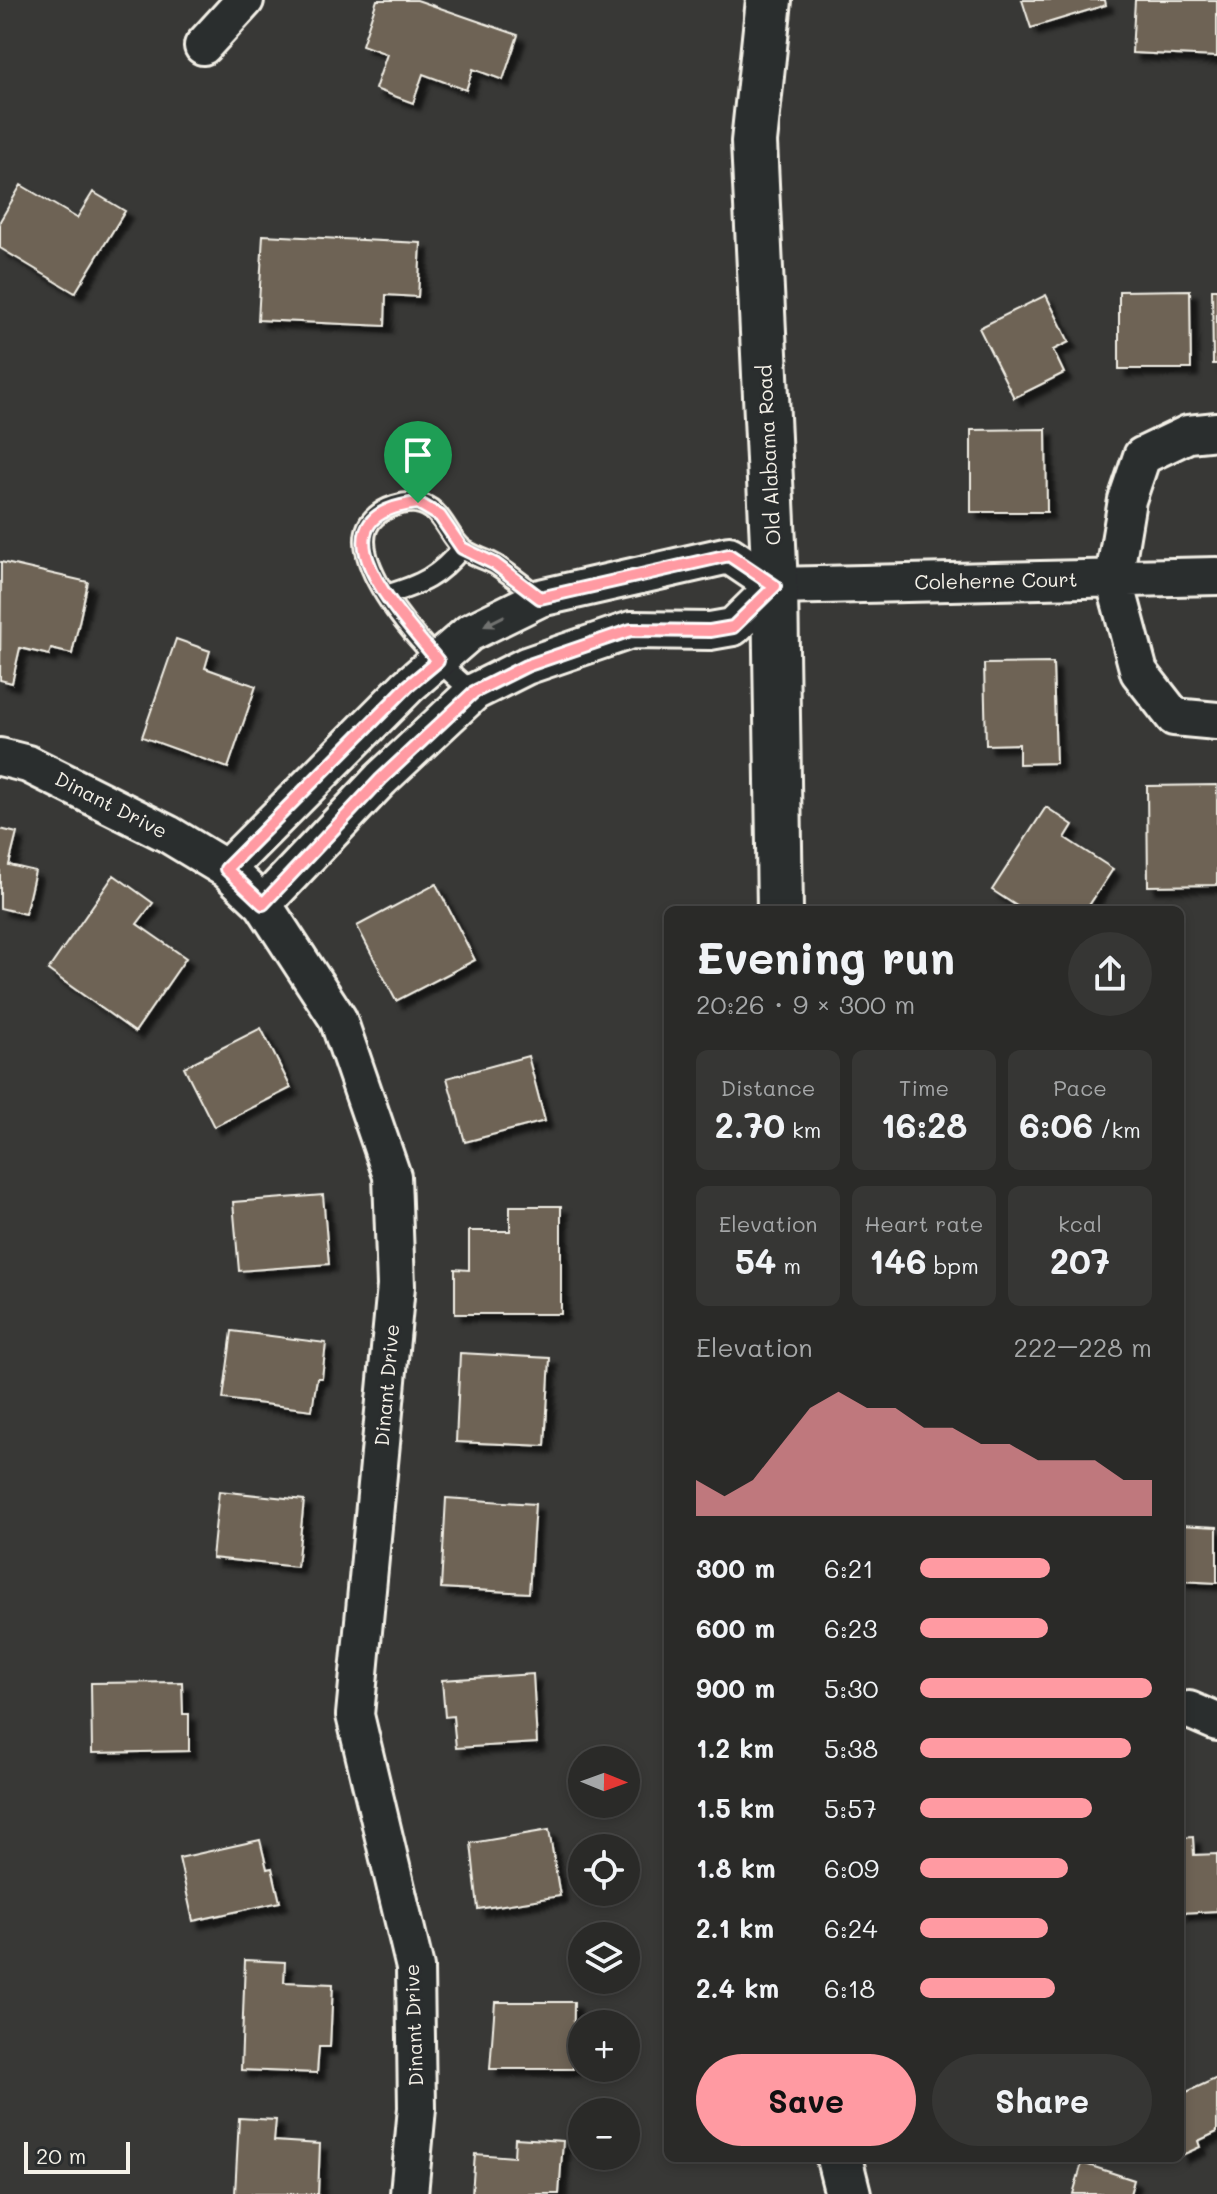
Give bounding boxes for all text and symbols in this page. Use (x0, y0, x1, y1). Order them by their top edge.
street label: Old Alabama Road (750, 364, 786, 546)
pin (384, 421, 452, 503)
icon: arrive (396, 433, 440, 477)
street label: Coleherne Court (914, 566, 1078, 594)
one-way arrow (482, 615, 505, 628)
street label: Dinant Drive (51, 765, 172, 844)
text: Evening run (696, 928, 955, 985)
button: share (1068, 932, 1152, 1016)
text: 20:26 · 9 × 300 m (696, 987, 915, 1021)
text: Distance (721, 1073, 815, 1102)
text: Time (899, 1073, 949, 1102)
text: Pace (1053, 1073, 1107, 1102)
text: 2.70 (715, 1102, 785, 1147)
text: 16:28 (881, 1102, 967, 1147)
text: 6:06 (1019, 1102, 1093, 1147)
text: km (785, 1115, 821, 1144)
text: /km (1093, 1115, 1141, 1144)
text: Elevation (719, 1209, 817, 1238)
text: Heart rate (865, 1209, 983, 1238)
text: kcal (1058, 1209, 1102, 1238)
text: 54 (735, 1238, 776, 1283)
text: 146 (869, 1238, 927, 1283)
text: 207 (1050, 1238, 1110, 1283)
text: m (776, 1251, 801, 1280)
text: bpm (927, 1251, 979, 1280)
street label: Dinant Drive (368, 1323, 404, 1447)
text: Elevation (696, 1330, 813, 1364)
text: 222–228 m (1014, 1330, 1152, 1364)
text: 300 m (696, 1551, 775, 1585)
text: 6:21 (824, 1551, 874, 1585)
text: 600 m (696, 1611, 775, 1645)
text: 6:23 (824, 1611, 877, 1645)
text: 900 m (696, 1671, 775, 1705)
text: 5:30 (824, 1671, 879, 1705)
text: 1.2 km (696, 1731, 774, 1765)
text: 5:38 (824, 1731, 878, 1765)
north arrow (568, 1746, 640, 1818)
map controls (568, 1746, 640, 2170)
text: 1.5 km (696, 1791, 775, 1825)
text: 5:57 (824, 1791, 877, 1825)
button: locate (568, 1834, 640, 1906)
text: 1.8 km (696, 1851, 776, 1885)
text: 6:09 (824, 1851, 879, 1885)
text: 2.1 km (696, 1911, 774, 1945)
text: 6:24 (824, 1911, 878, 1945)
button: layers (568, 1922, 640, 1994)
street label: Dinant Drive (398, 1963, 428, 2087)
text: 2.4 km (696, 1971, 779, 2005)
text: 6:18 (824, 1971, 875, 2005)
button: + (568, 2010, 640, 2082)
button: Save (696, 2054, 916, 2146)
button: Share (932, 2054, 1152, 2146)
button: − (568, 2098, 640, 2170)
scale bar (24, 2138, 130, 2174)
text: 20 m (36, 2141, 86, 2170)

